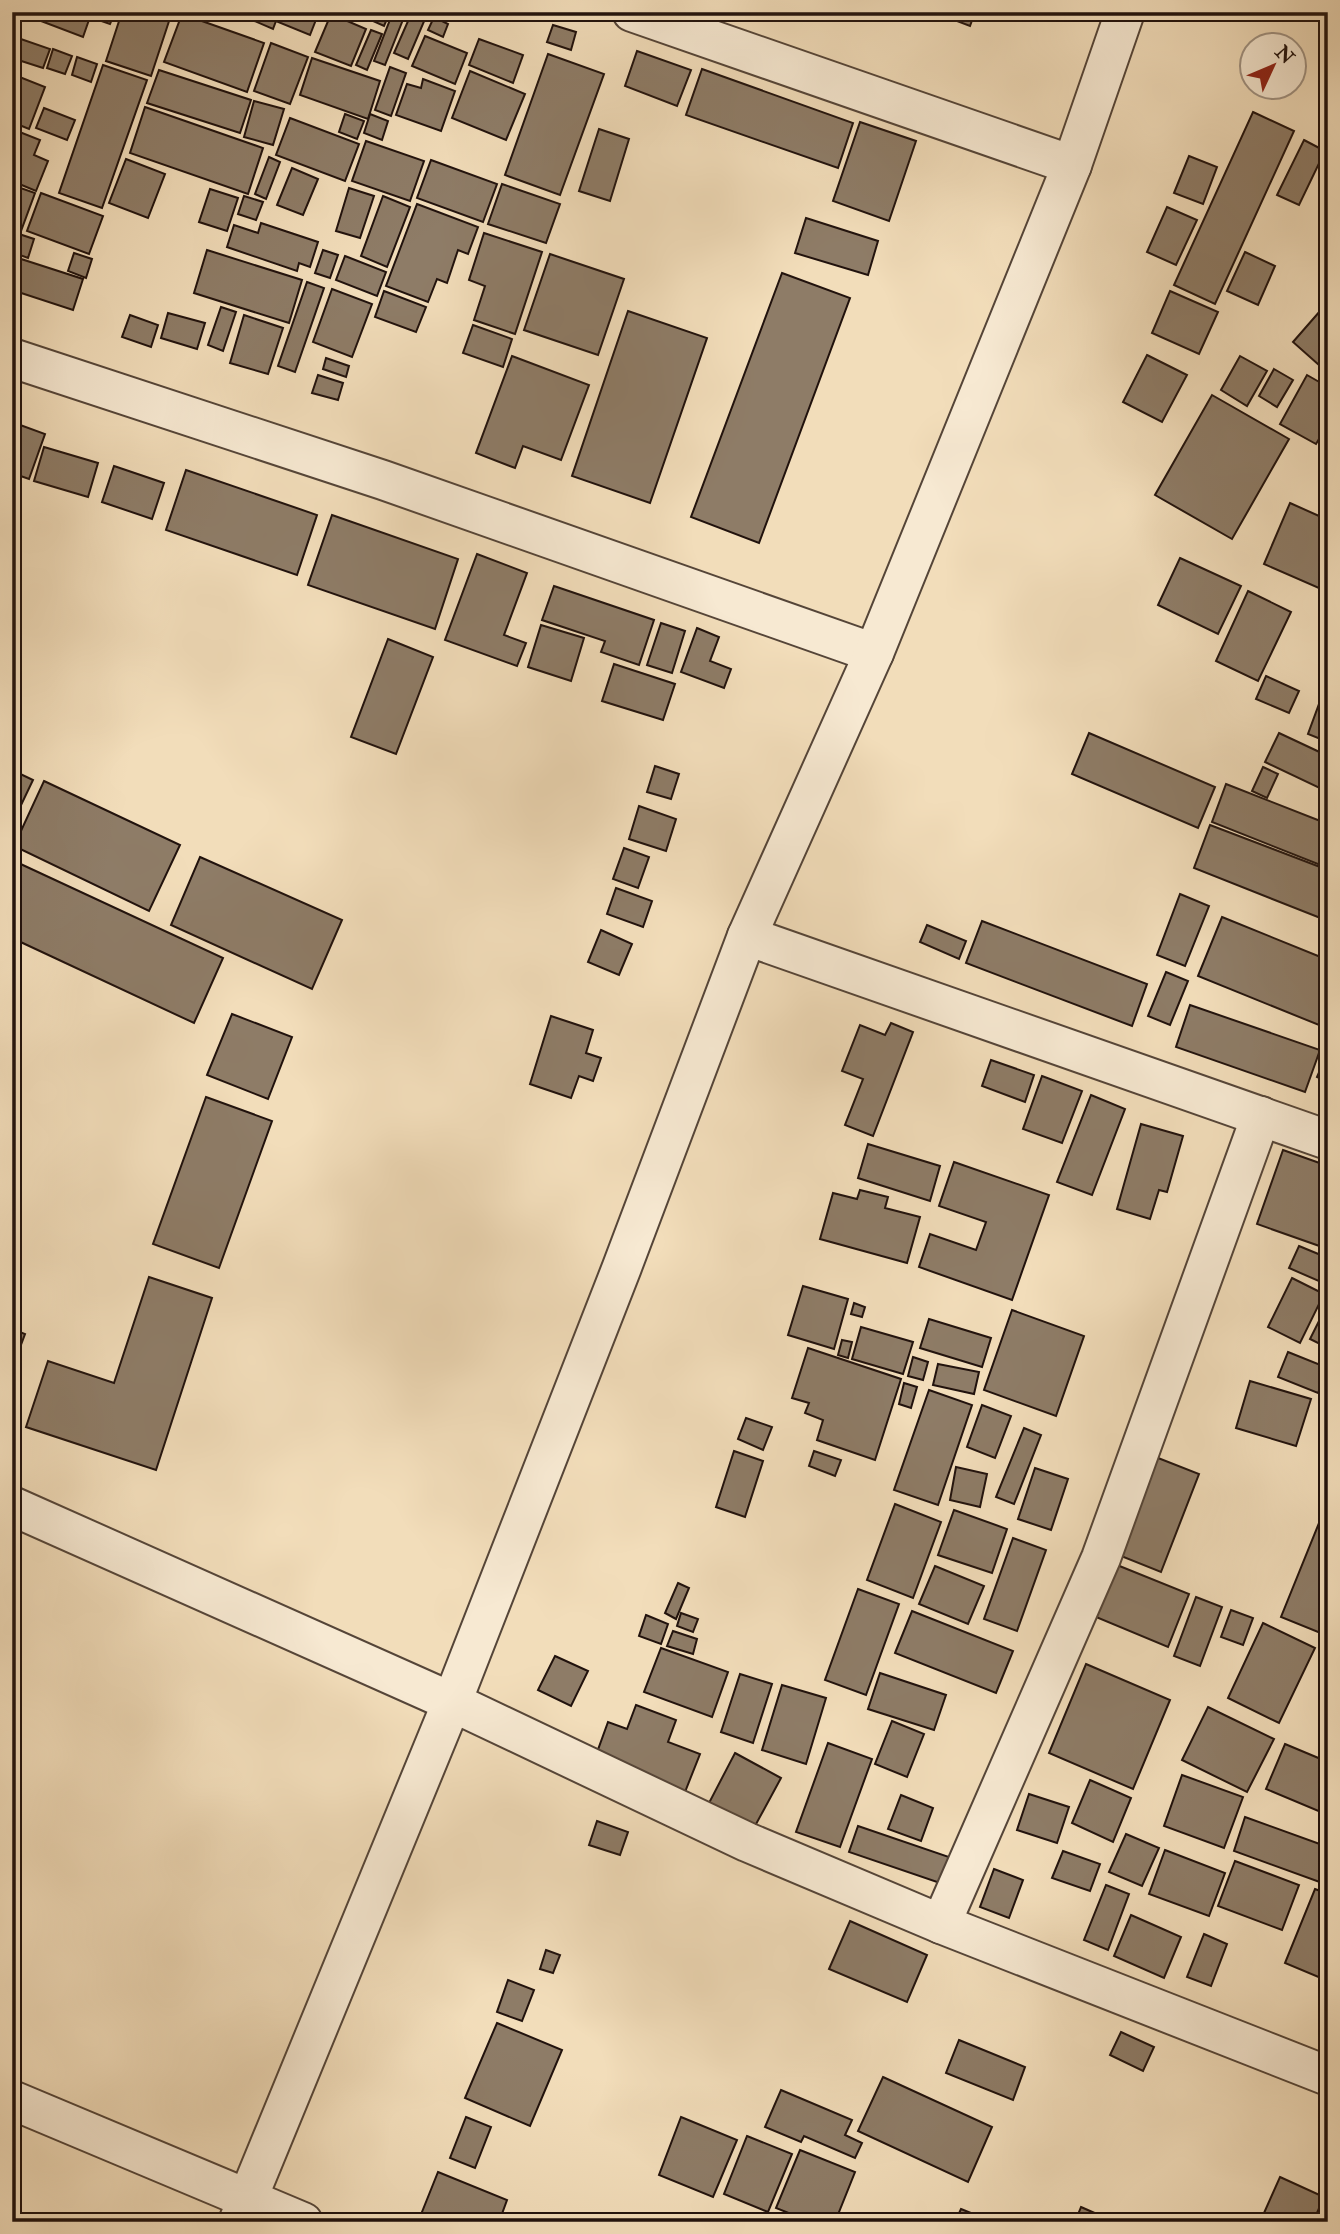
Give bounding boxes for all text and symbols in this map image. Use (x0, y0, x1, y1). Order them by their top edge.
north arrow (1238, 32, 1308, 102)
text: N (1269, 40, 1300, 70)

